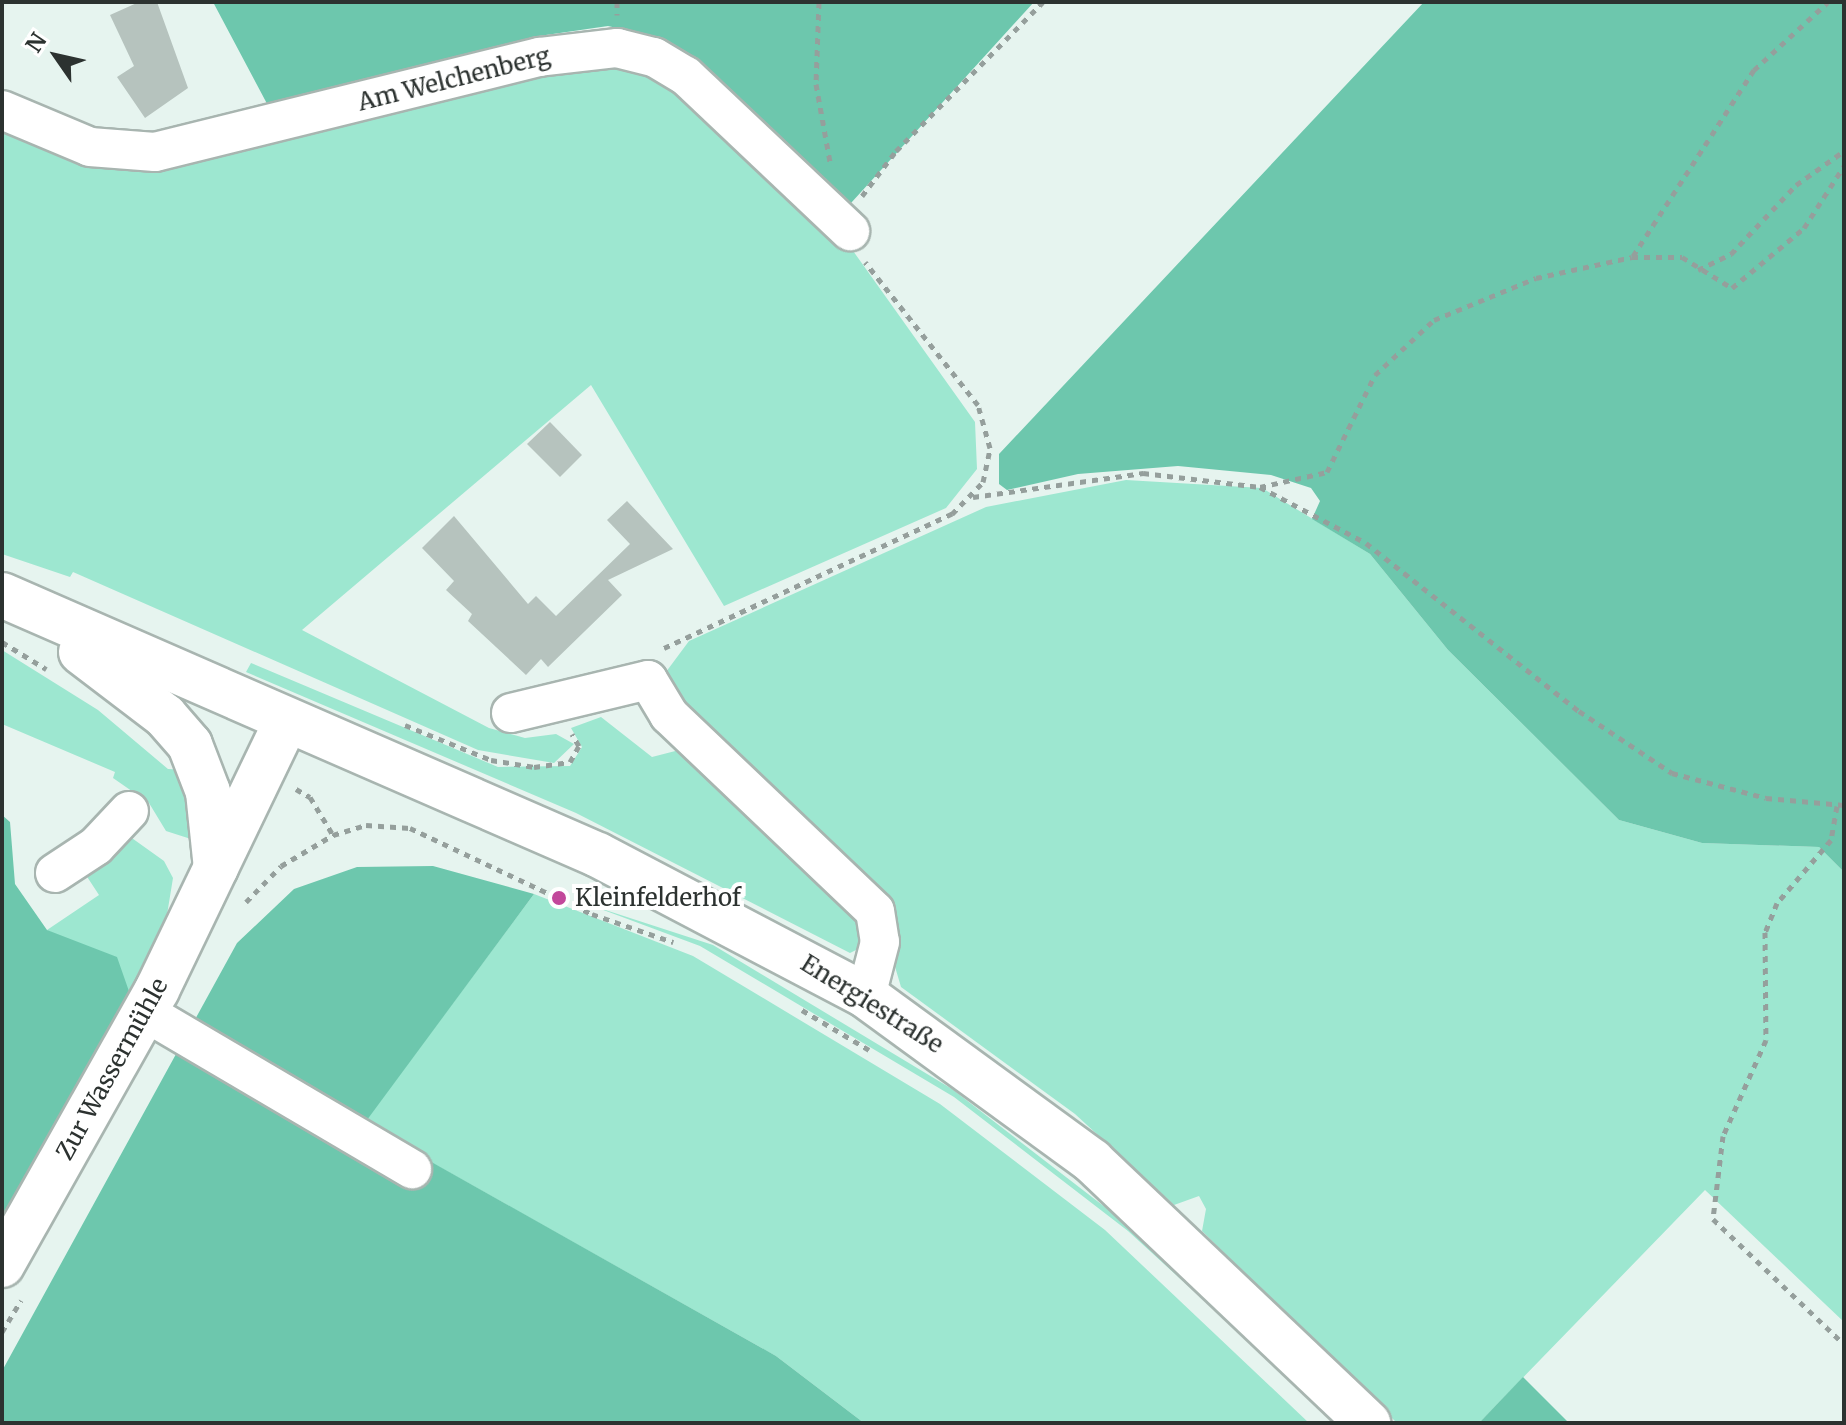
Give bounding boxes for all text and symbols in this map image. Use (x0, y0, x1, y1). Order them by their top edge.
north arrow (16, 16, 96, 96)
text: N (20, 28, 53, 58)
street label: Am Welchenberg (355, 41, 553, 117)
place label: Kleinfelderhof (575, 884, 741, 912)
marker: Kleinfelderhof (550, 889, 568, 907)
street label: Energiestraße (796, 949, 948, 1059)
street label: Zur Wassermühle (50, 973, 174, 1165)

